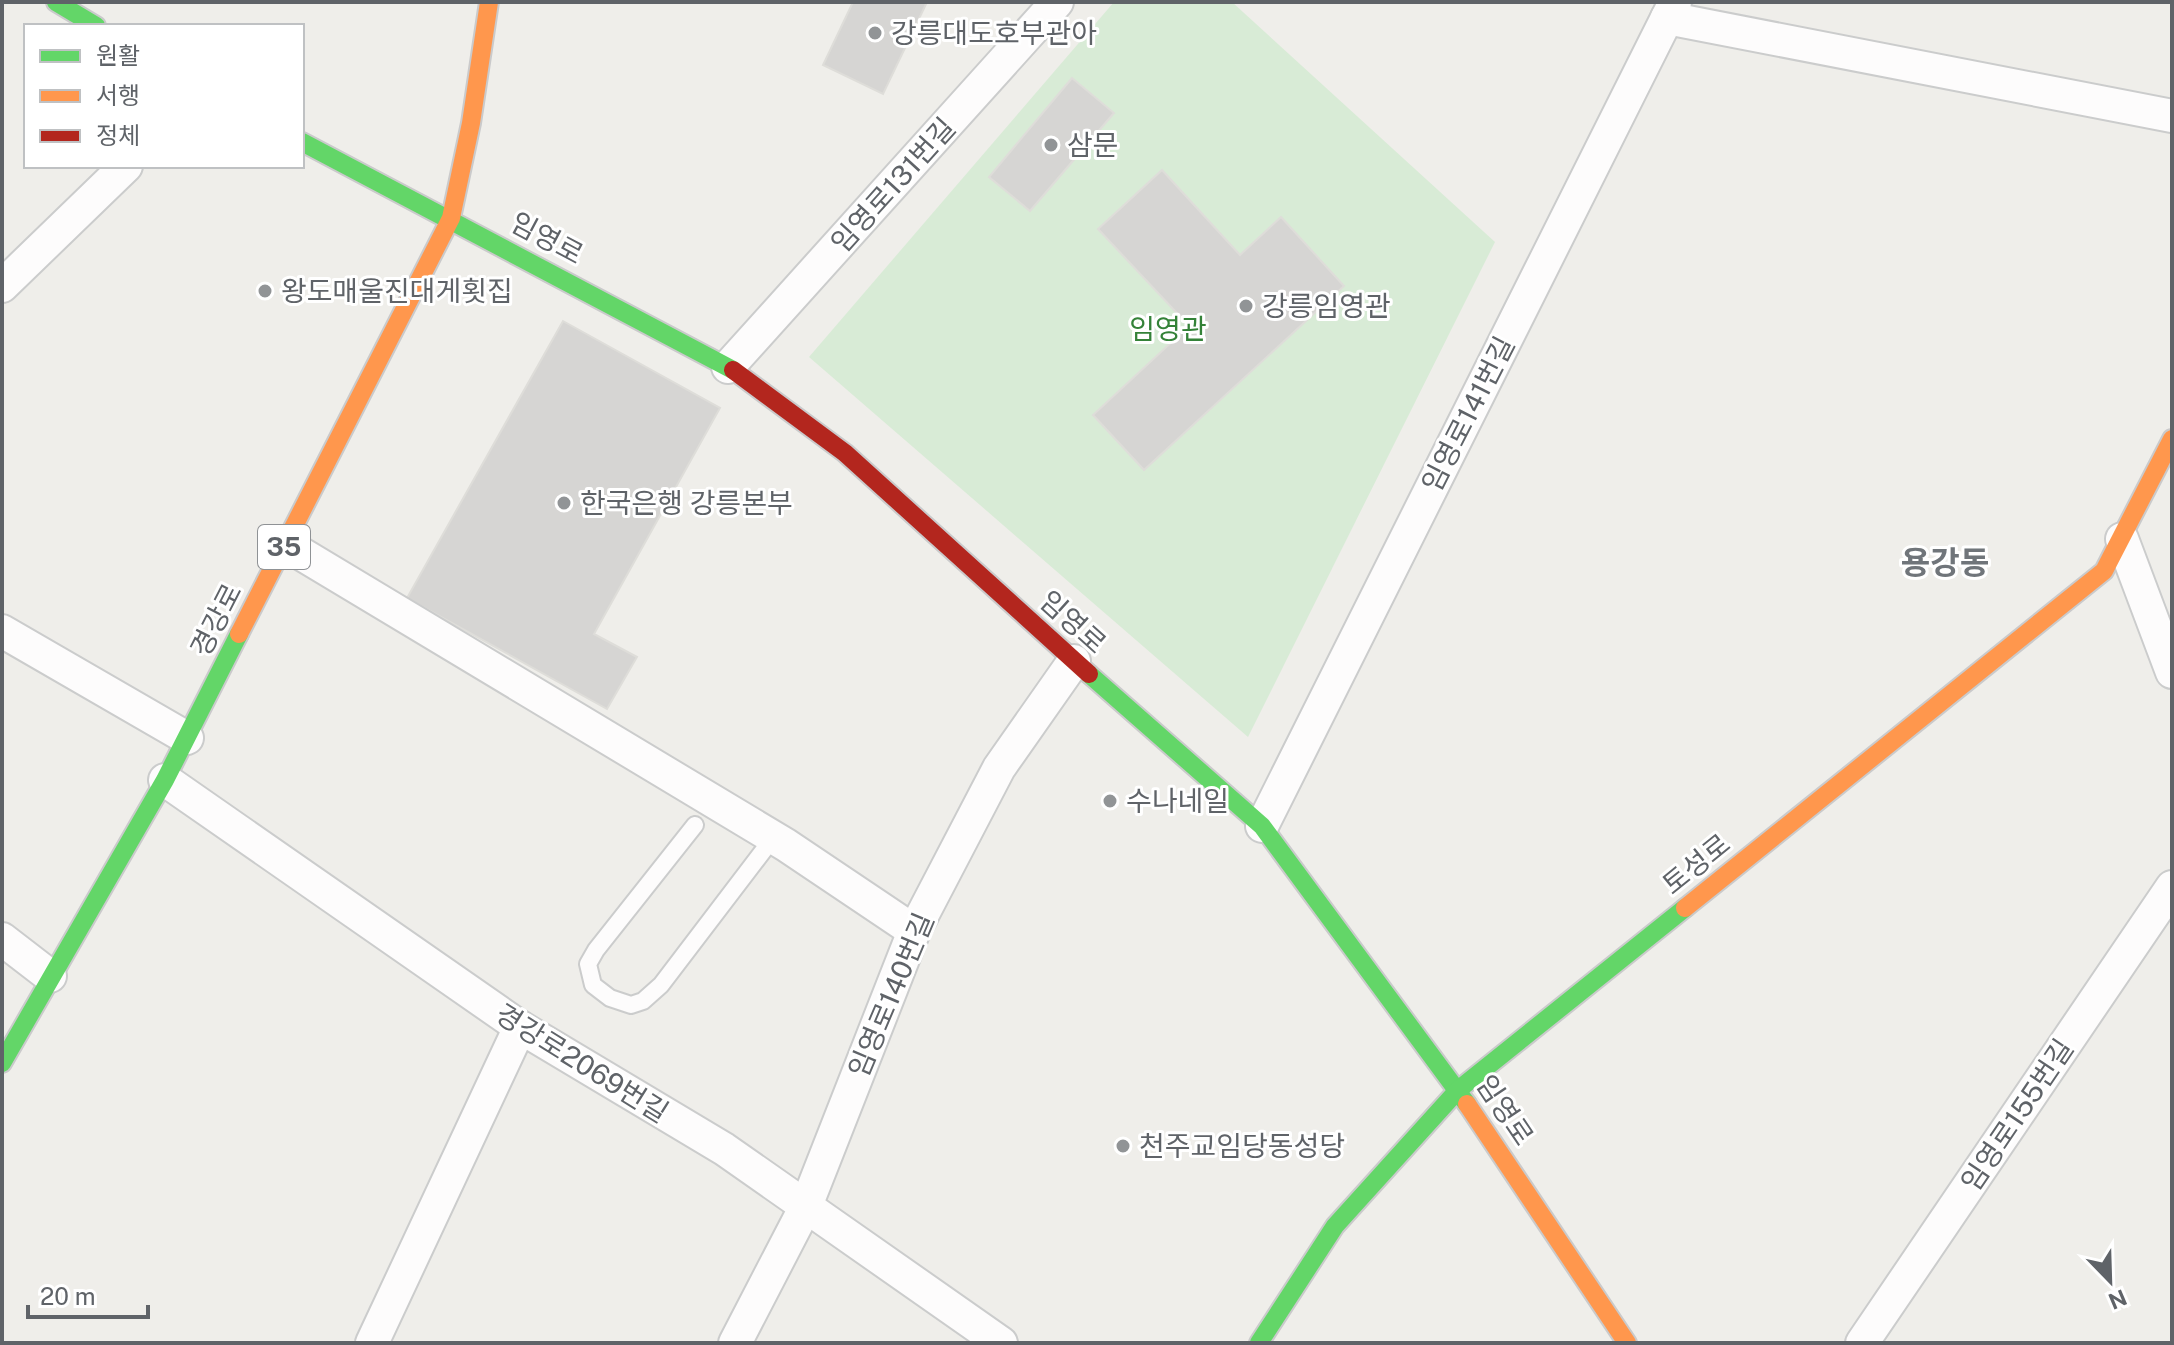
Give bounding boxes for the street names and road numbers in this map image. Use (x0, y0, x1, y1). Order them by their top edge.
street label: 임영로131번길 (824, 111, 962, 259)
street label: 임영로 (505, 205, 589, 270)
street label: 임영로141번길 (1414, 331, 1521, 497)
road number: 35 (258, 525, 310, 569)
street label: 경강로 (183, 578, 248, 662)
street label: 임영로 (1034, 584, 1113, 660)
street label: 토성로 (1655, 826, 1736, 901)
street label: 임영로140번길 (841, 908, 940, 1082)
street label: 경강로2069번길 (490, 996, 675, 1129)
street label: 임영로155번길 (1954, 1033, 2079, 1197)
street label: 임영로 (1470, 1068, 1541, 1151)

